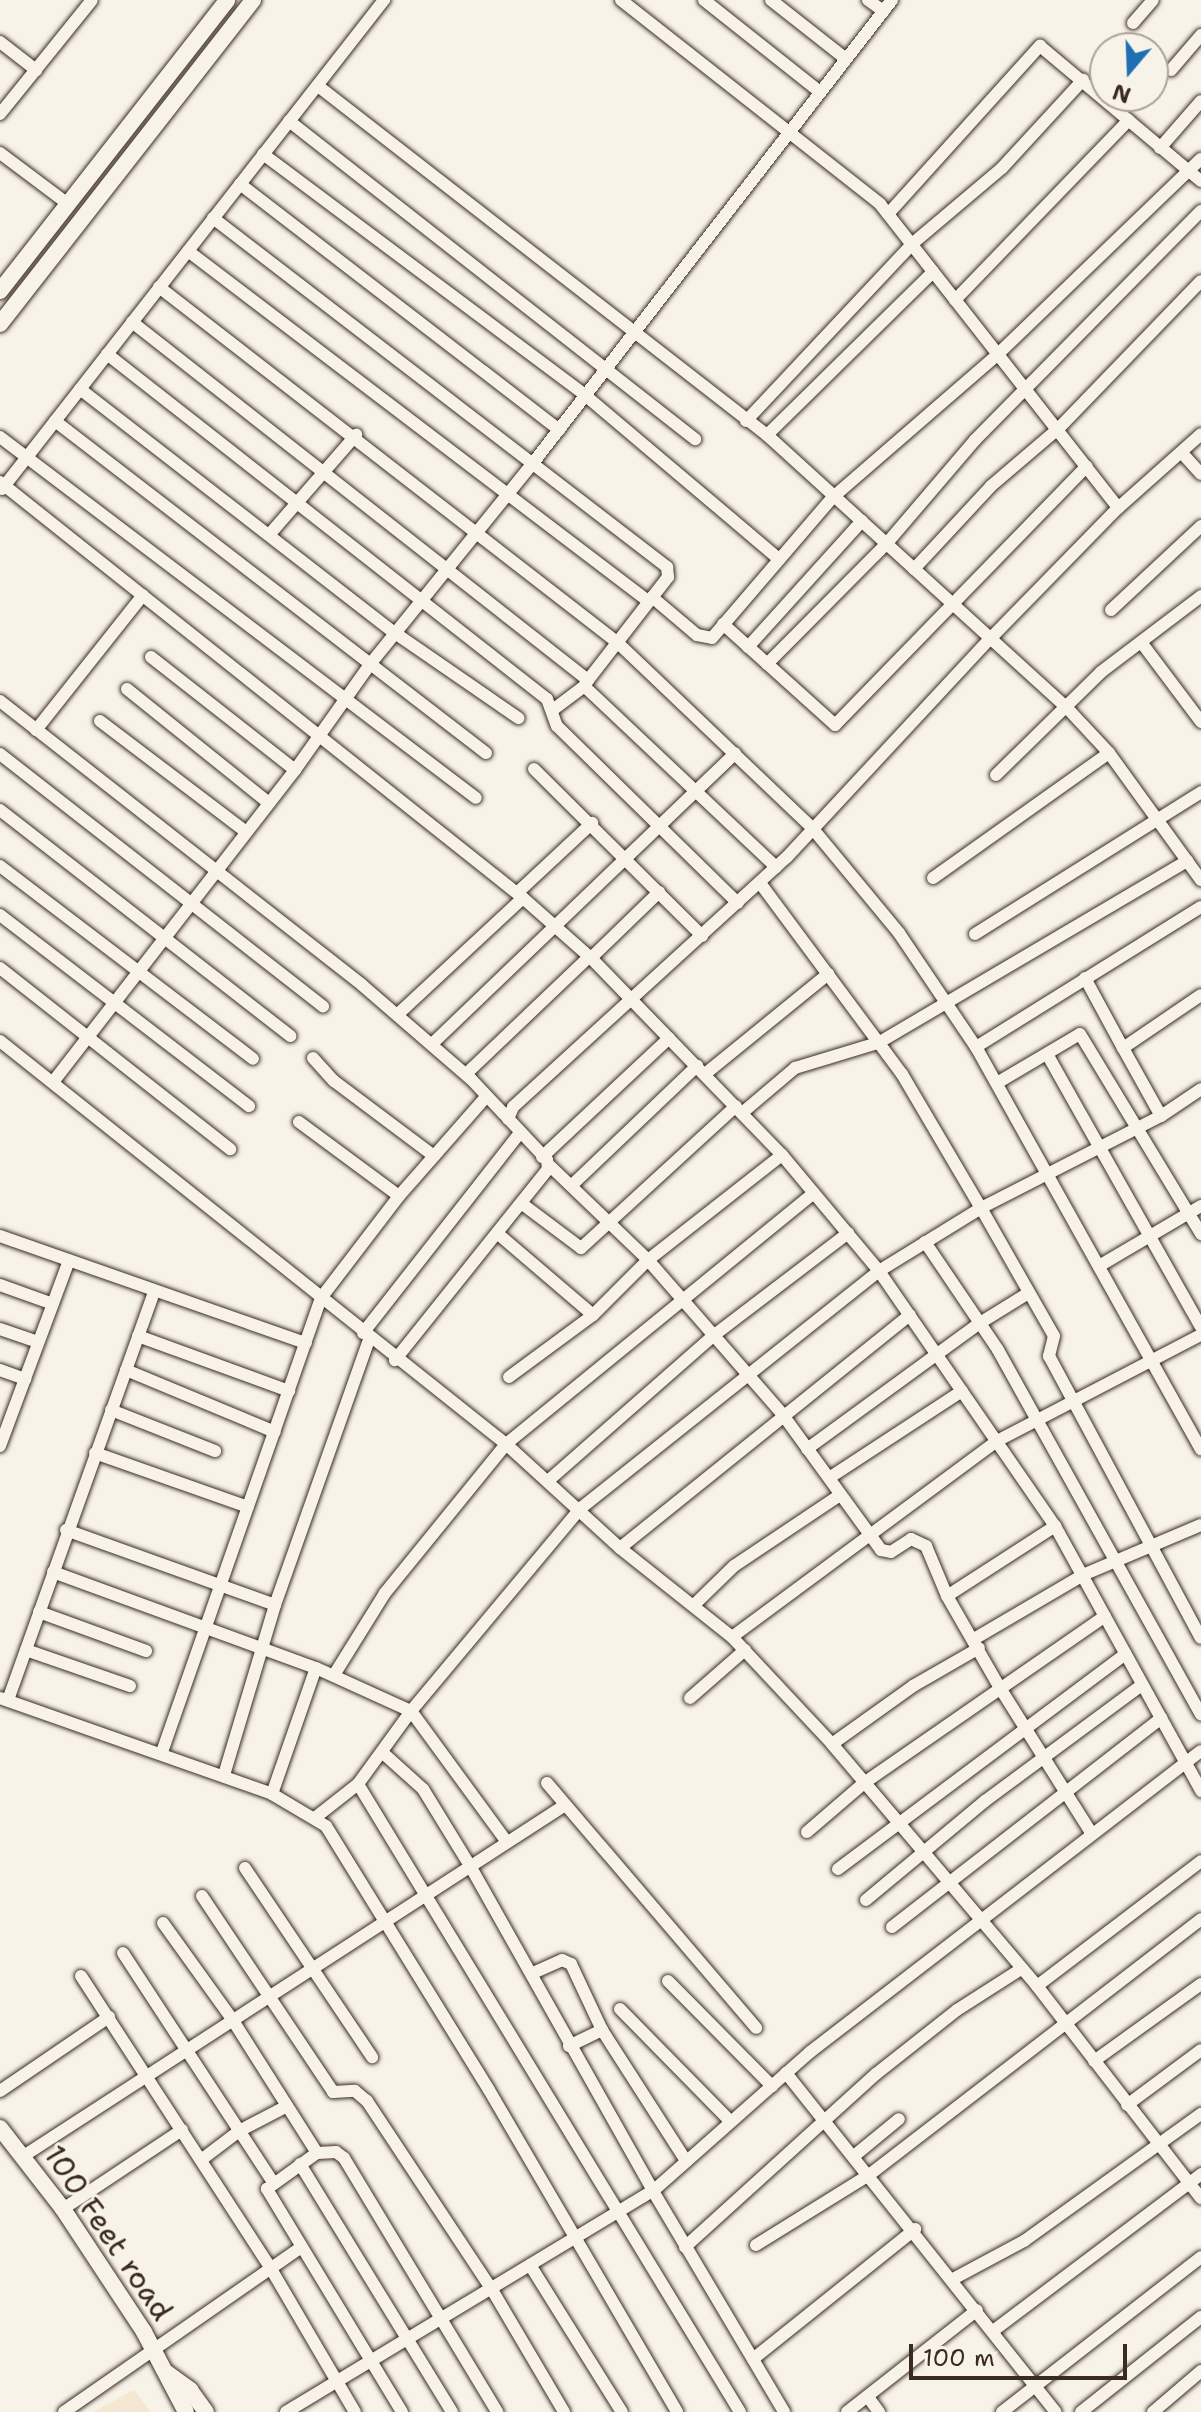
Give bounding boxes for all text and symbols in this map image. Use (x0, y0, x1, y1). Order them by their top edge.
north arrow (1089, 32, 1169, 112)
text: N (1109, 77, 1135, 110)
street label: 100 Feet road (36, 2138, 180, 2328)
scale bar (913, 2328, 1131, 2378)
text: 100 m (923, 2342, 995, 2374)

